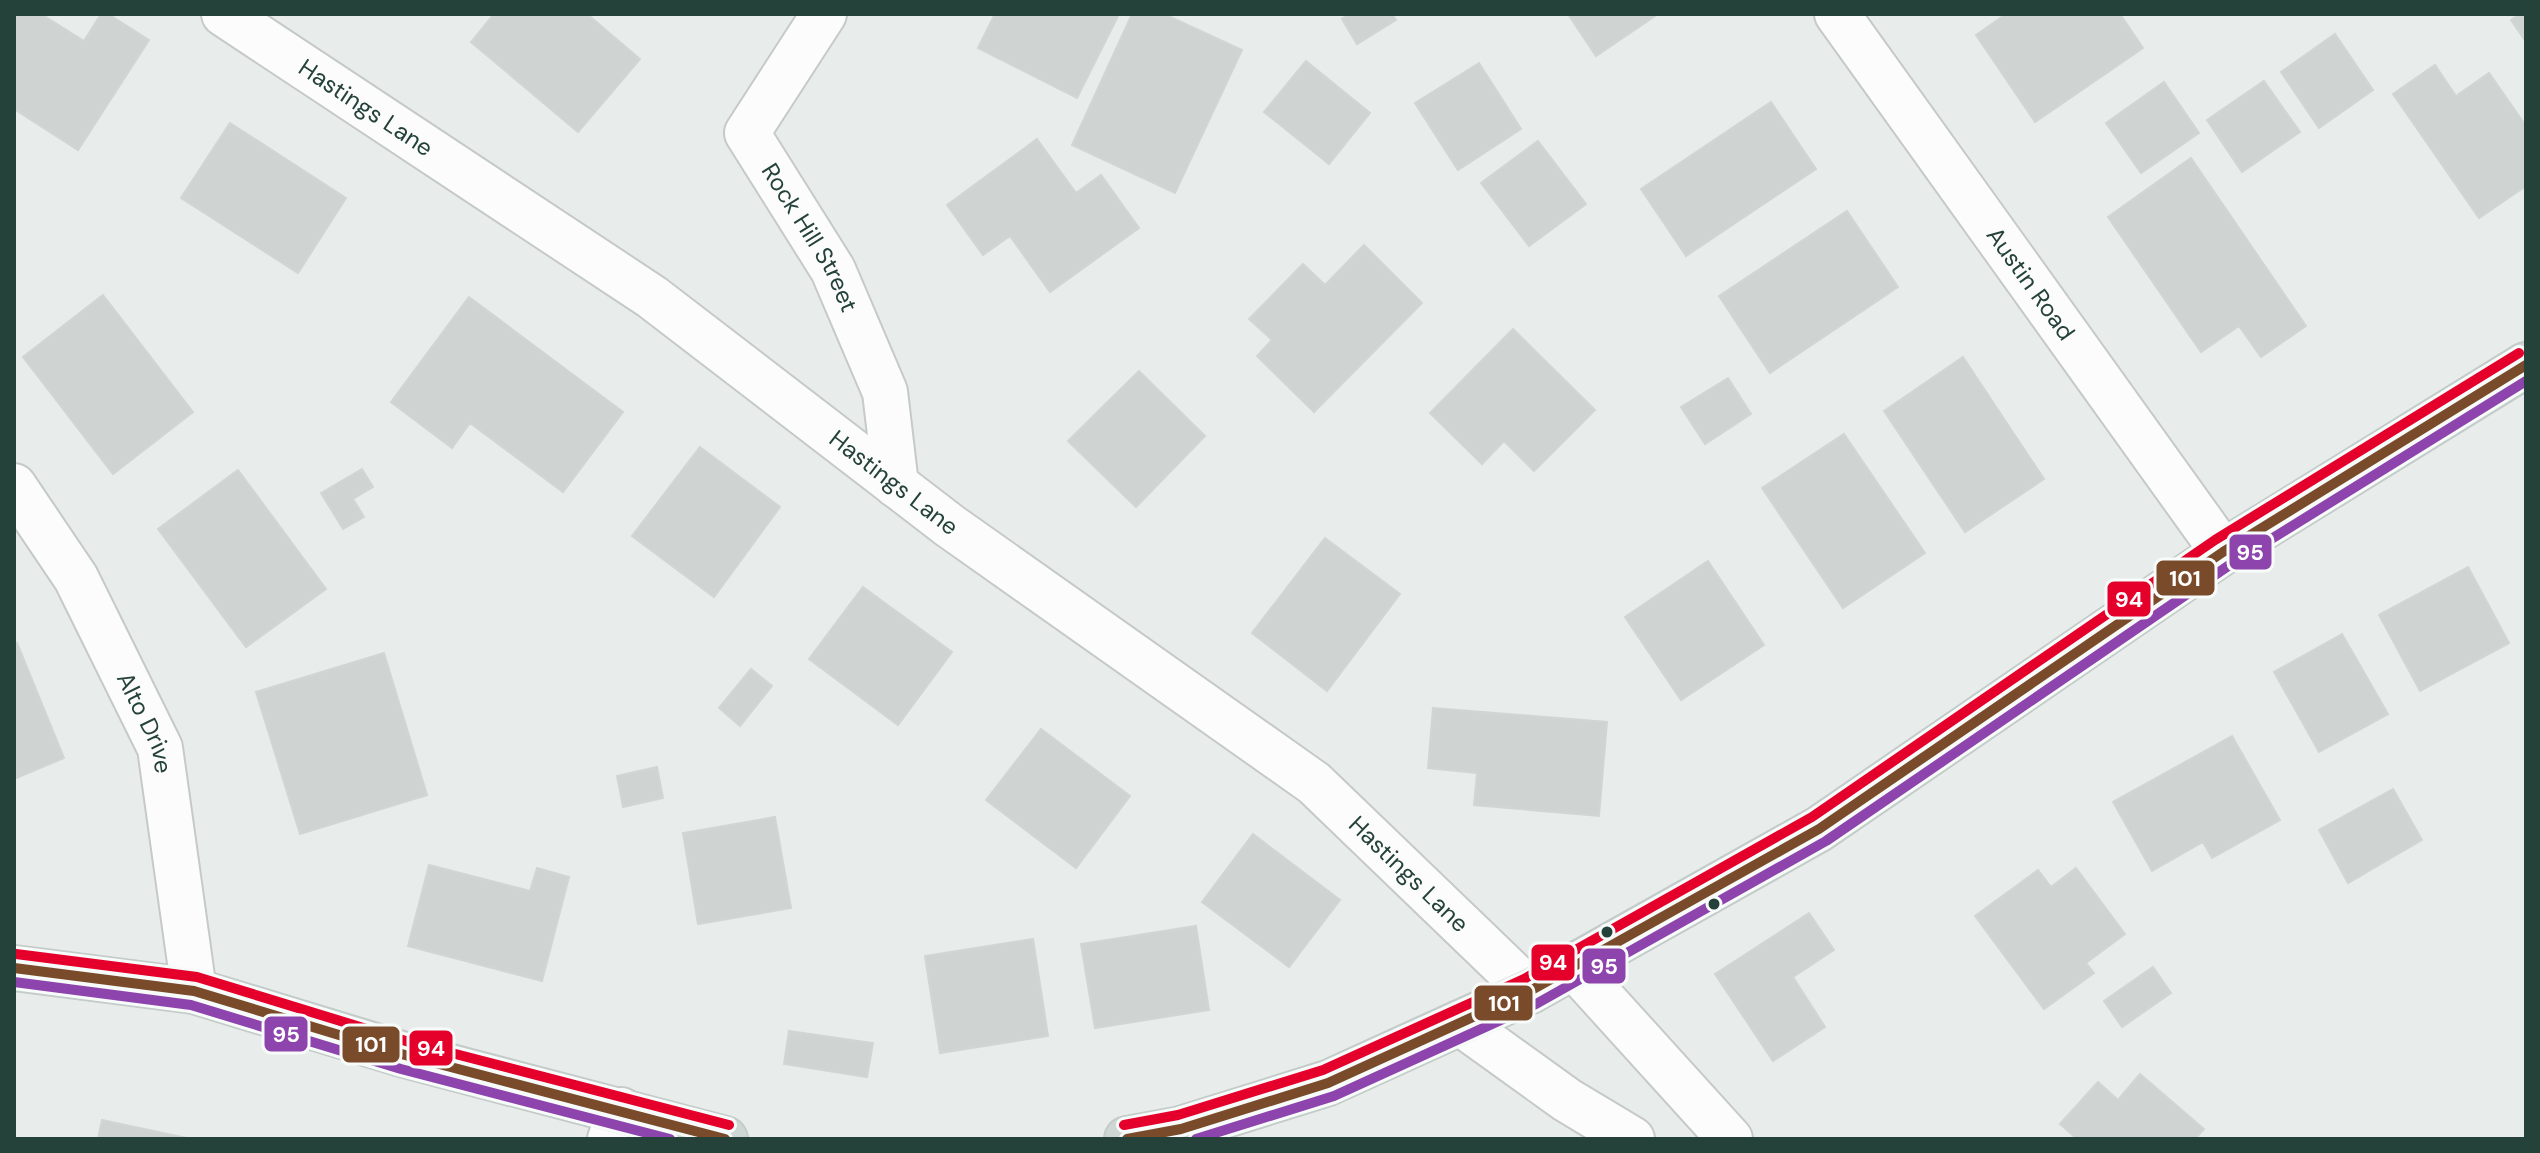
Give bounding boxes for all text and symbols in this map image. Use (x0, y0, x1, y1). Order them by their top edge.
street label: Hastings Lane (293, 52, 439, 163)
street label: Rock Hill Street (755, 157, 865, 317)
street label: Austin Road (1980, 221, 2082, 346)
street label: Hastings Lane (823, 423, 965, 542)
line badge: 95 (2228, 533, 2273, 571)
text: 95 (2236, 538, 2264, 567)
line badge: 101 (2155, 559, 2216, 597)
text: 101 (2169, 564, 2201, 593)
line badge: 94 (2106, 580, 2152, 618)
text: 94 (2115, 585, 2143, 614)
street label: Alto Drive (110, 667, 179, 775)
street label: Hastings Lane (1343, 809, 1476, 939)
unlabelled marker (1706, 896, 1722, 912)
unlabelled marker (1599, 924, 1615, 940)
line badge: 94 (1530, 943, 1576, 982)
line badge: 95 (1581, 947, 1627, 985)
text: 94 (1539, 948, 1567, 977)
text: 95 (1590, 952, 1618, 981)
line badge: 101 (1473, 984, 1534, 1022)
text: 101 (1488, 989, 1520, 1018)
line badge: 95 (263, 1015, 309, 1053)
text: 95 (272, 1020, 300, 1049)
line badge: 101 (341, 1025, 401, 1064)
line badge: 94 (408, 1029, 454, 1067)
text: 101 (355, 1030, 387, 1059)
text: 94 (417, 1034, 445, 1063)

